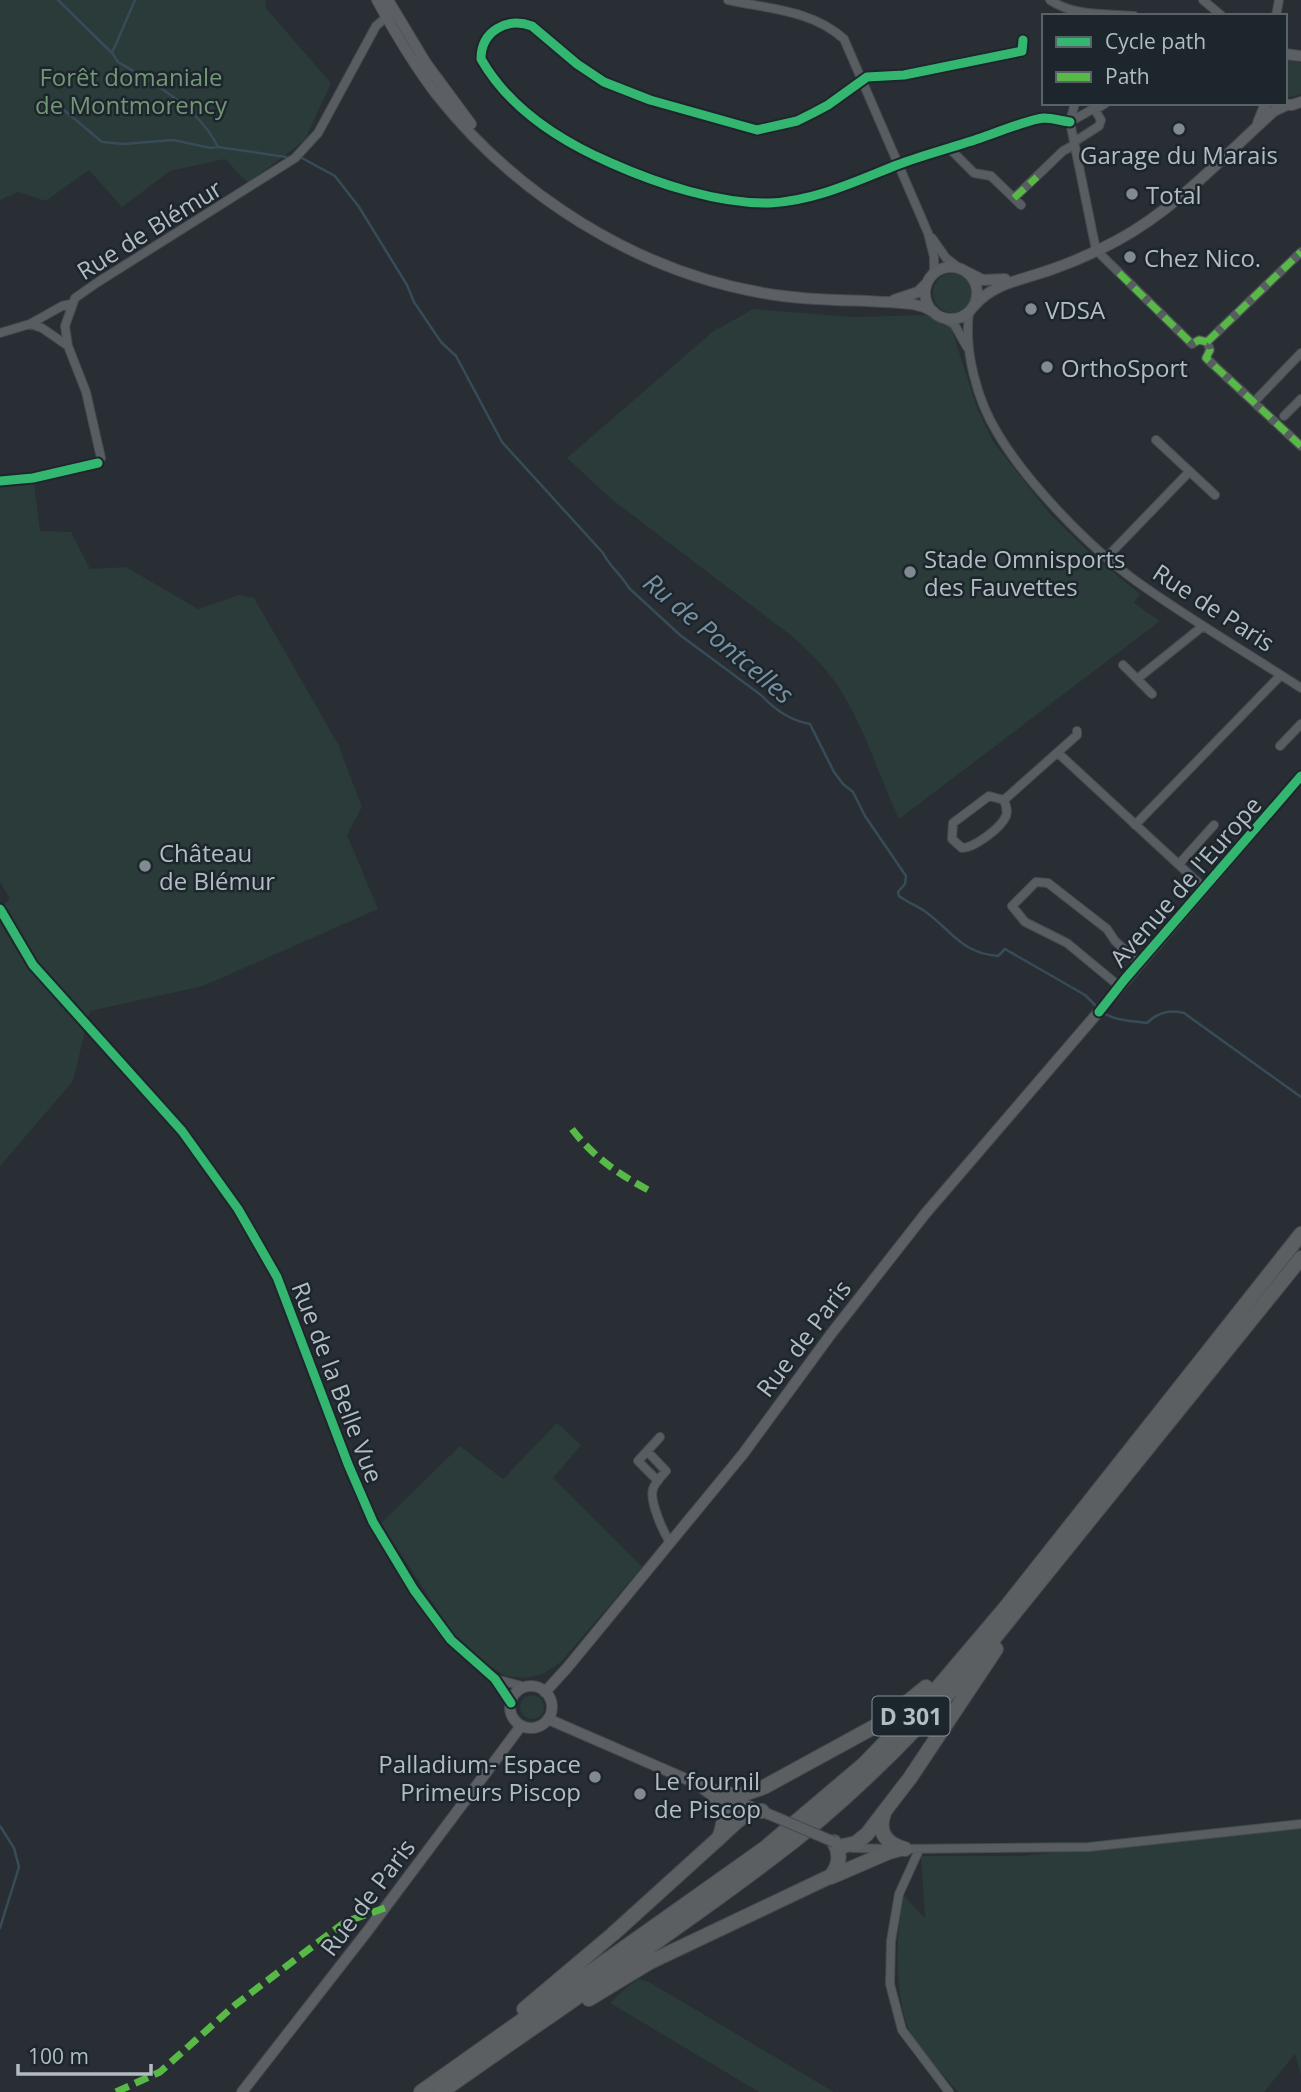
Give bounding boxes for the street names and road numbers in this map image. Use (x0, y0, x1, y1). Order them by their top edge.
street label: Rue de Blémur (70, 171, 228, 287)
street label: Rue de Paris (1147, 555, 1281, 659)
street label: Avenue de l'Europe (1102, 789, 1268, 973)
street label: Rue de Paris (748, 1273, 858, 1403)
street label: Rue de la Belle Vue (285, 1277, 391, 1487)
road number: D 301 (872, 1696, 950, 1736)
street label: Rue de Paris (312, 1832, 422, 1962)

